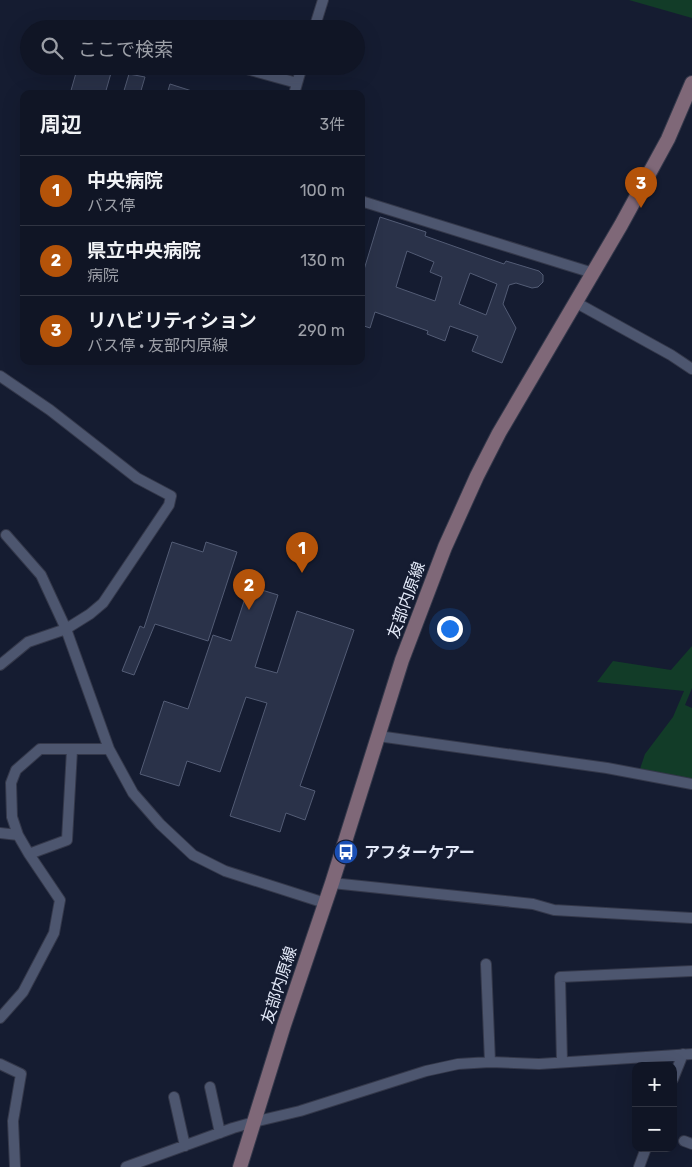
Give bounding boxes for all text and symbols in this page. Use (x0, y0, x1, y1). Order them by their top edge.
search box (20, 20, 365, 75)
icon: search (38, 34, 66, 62)
text: ここで検索 (78, 38, 173, 61)
text: 周辺 (40, 112, 82, 137)
text: 3件 (319, 115, 345, 134)
pin: 3 (625, 167, 657, 208)
text: 中央病院 (87, 169, 163, 192)
text: 1 (52, 181, 60, 200)
text: 100 m (300, 181, 345, 200)
text: バス停 (87, 196, 135, 215)
text: 県立中央病院 (87, 239, 201, 262)
text: 2 (51, 251, 61, 270)
text: 130 m (300, 251, 345, 270)
text: 病院 (87, 266, 119, 285)
text: リハビリティション (87, 309, 257, 332)
text: 3 (51, 321, 61, 340)
text: 290 m (298, 321, 345, 340)
text: バス停 · 友部内原線 (87, 336, 228, 355)
pin: 1 (286, 532, 318, 573)
street label: 友部内原線 (383, 559, 429, 641)
pin: 2 (233, 569, 265, 610)
your location (437, 616, 463, 642)
bus stop icon: アフターケアー (333, 839, 359, 865)
place label: アフターケアー (364, 843, 475, 862)
street label: 友部内原線 (258, 944, 300, 1026)
map controls (632, 1062, 677, 1152)
button: + (632, 1062, 677, 1107)
button: − (632, 1107, 677, 1152)

